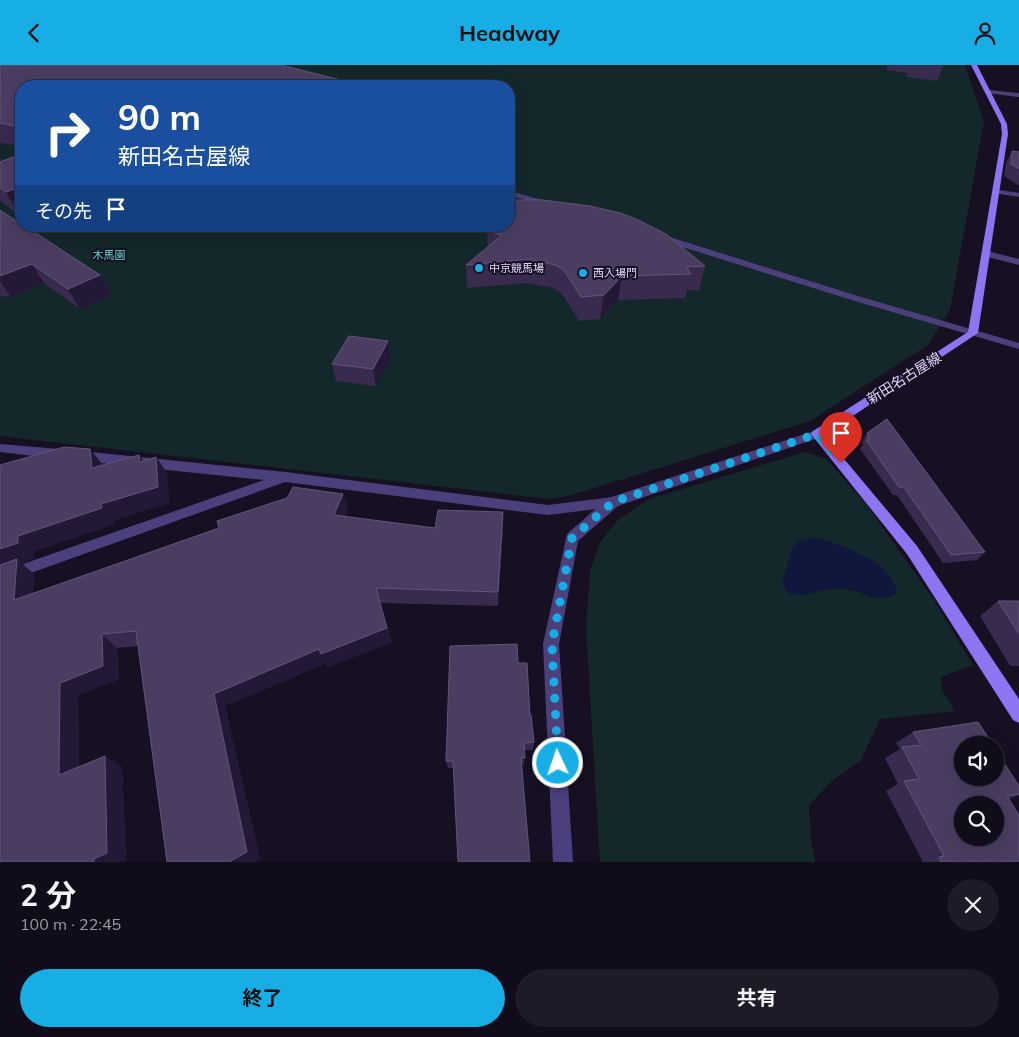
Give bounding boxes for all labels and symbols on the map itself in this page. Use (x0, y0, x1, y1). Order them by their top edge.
park label: 木馬園 (93, 248, 126, 262)
place label: 中京競馬場 (489, 261, 544, 275)
marker: 中京競馬場 (473, 262, 485, 274)
place label: 西入場門 (593, 266, 637, 280)
marker: 西入場門 (577, 267, 589, 279)
street label: 新田名古屋線 (864, 348, 944, 408)
pin (820, 412, 862, 463)
position arrow (531, 736, 583, 788)

